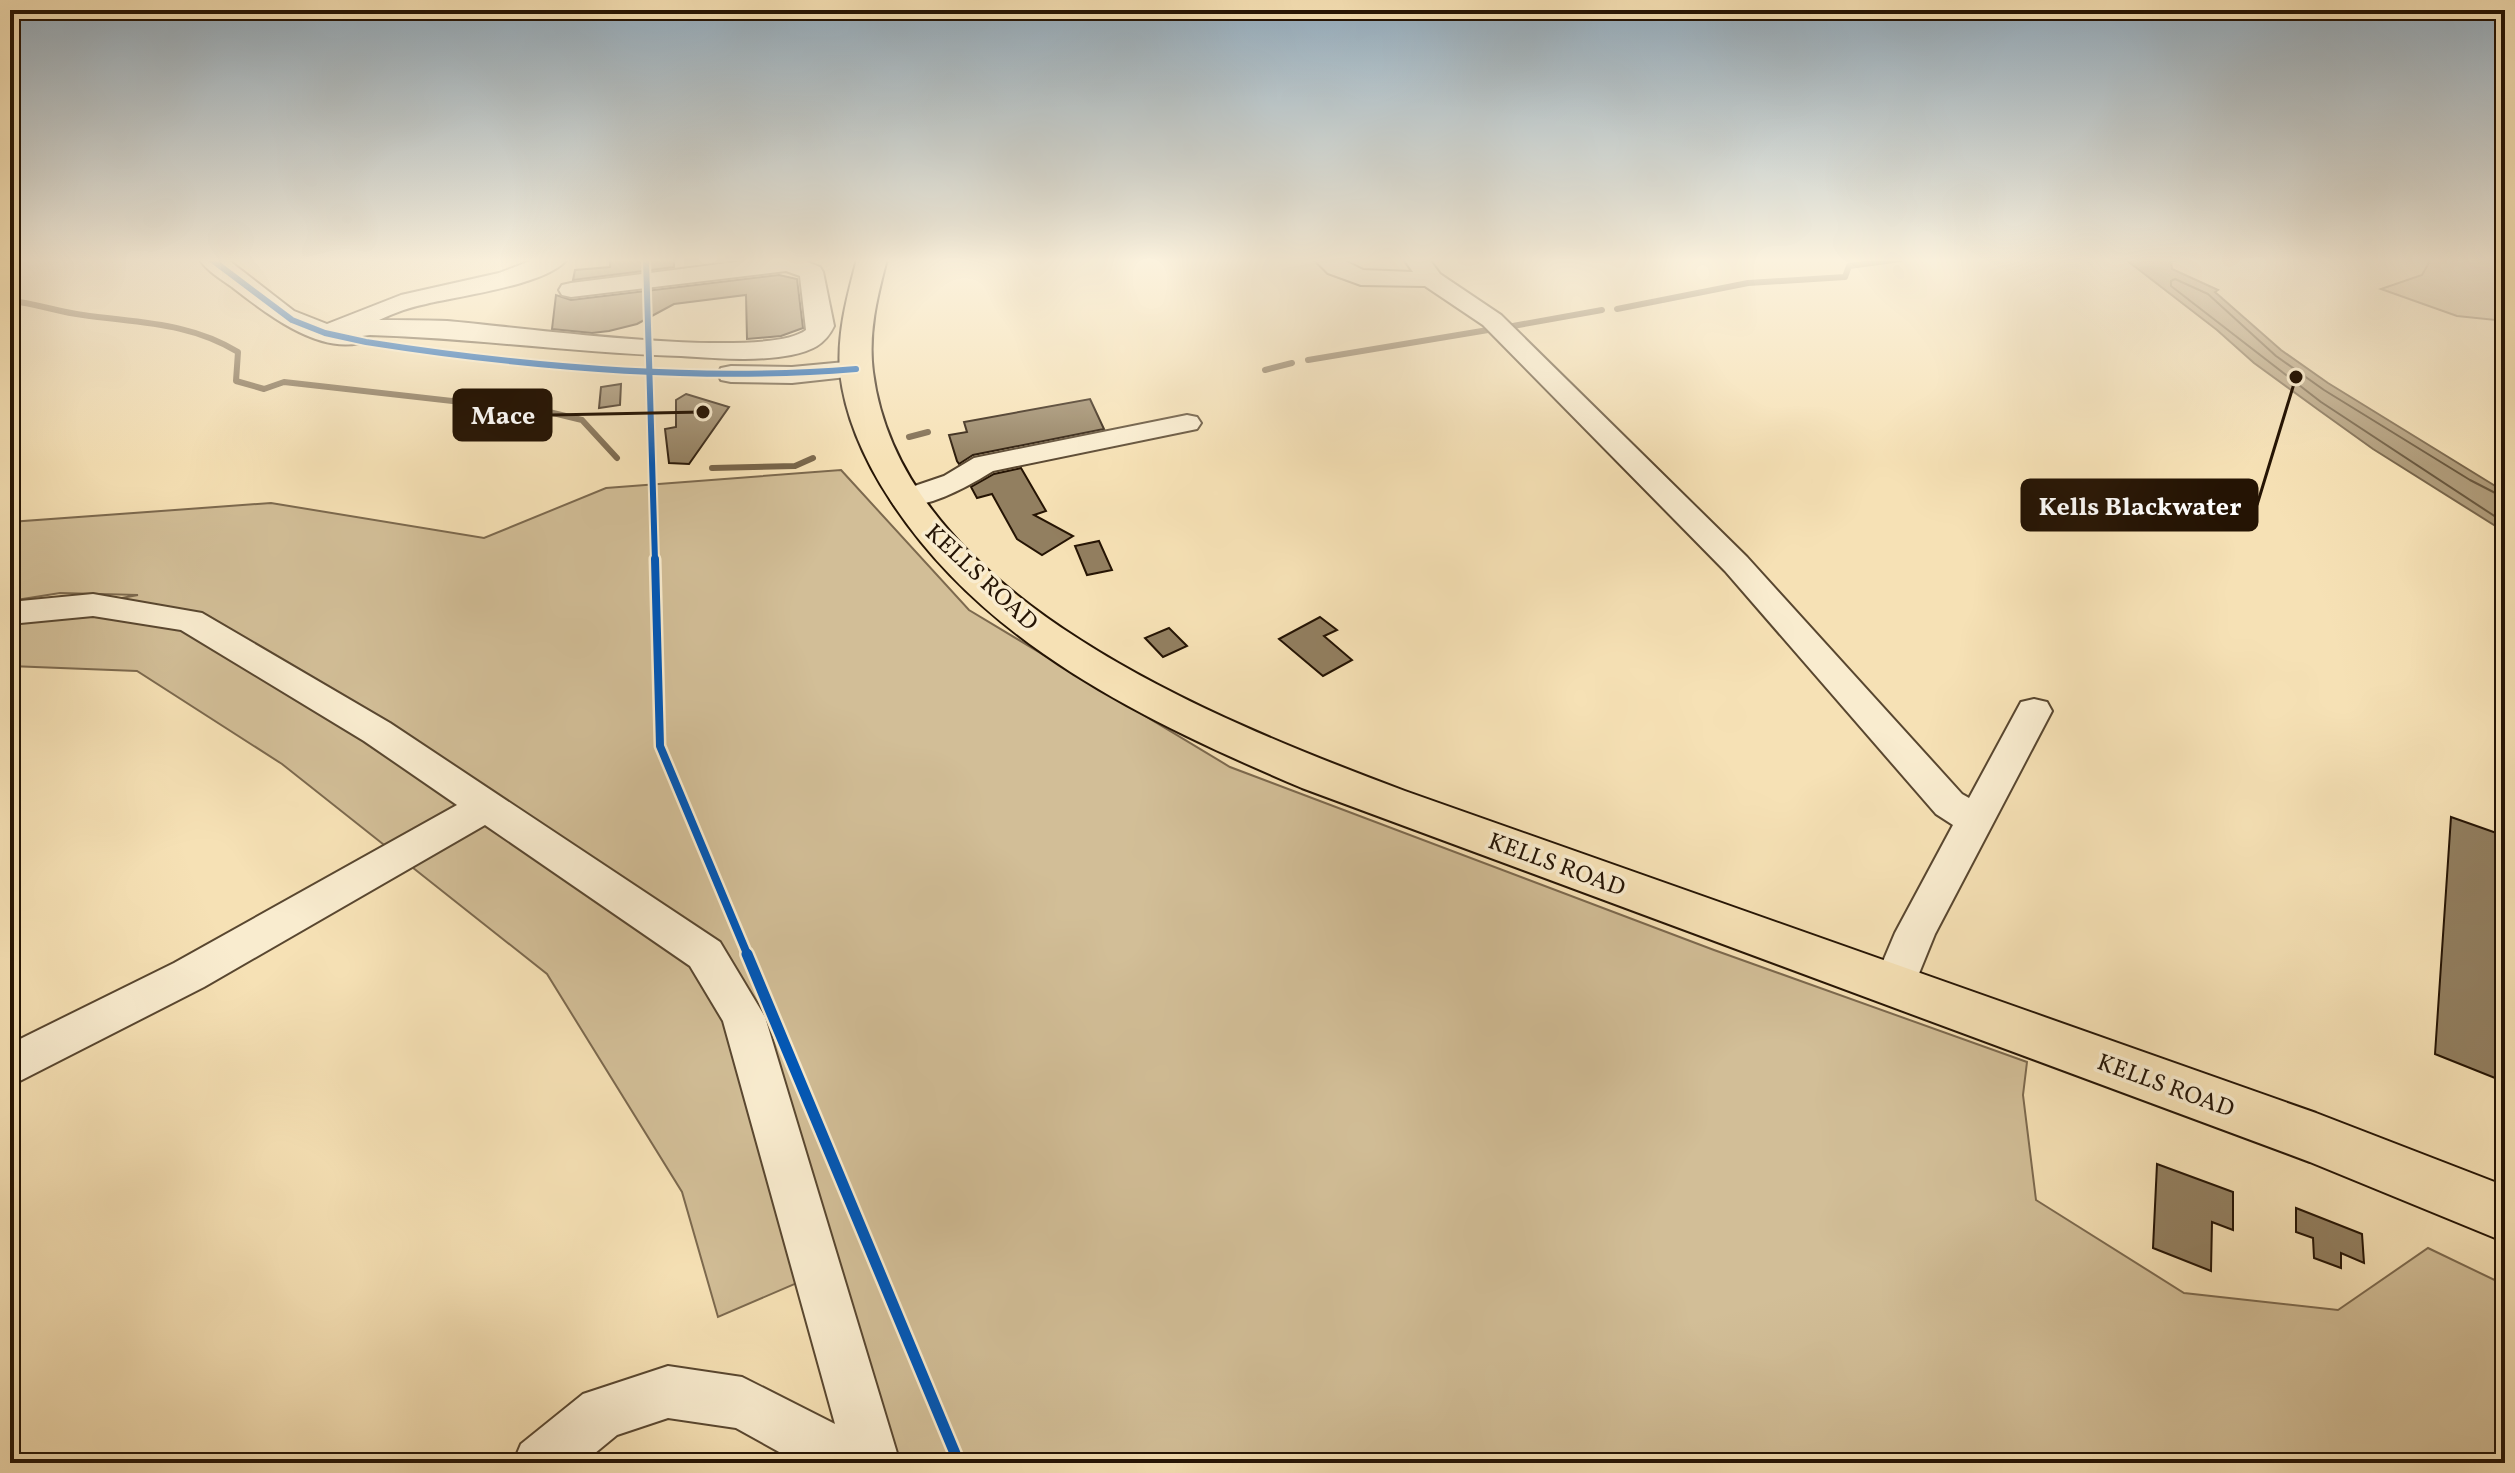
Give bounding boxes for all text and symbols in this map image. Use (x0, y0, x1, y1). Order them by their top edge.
callout: Mace (454, 390, 551, 440)
text: Mace (471, 399, 535, 435)
callout: Kells Blackwater (2022, 480, 2257, 530)
text: Kells Blackwater (2038, 490, 2242, 526)
street label: KELLS ROAD (917, 517, 1045, 640)
street label: KELLS ROAD (1483, 825, 1630, 906)
street label: KELLS ROAD (2092, 1046, 2239, 1127)

